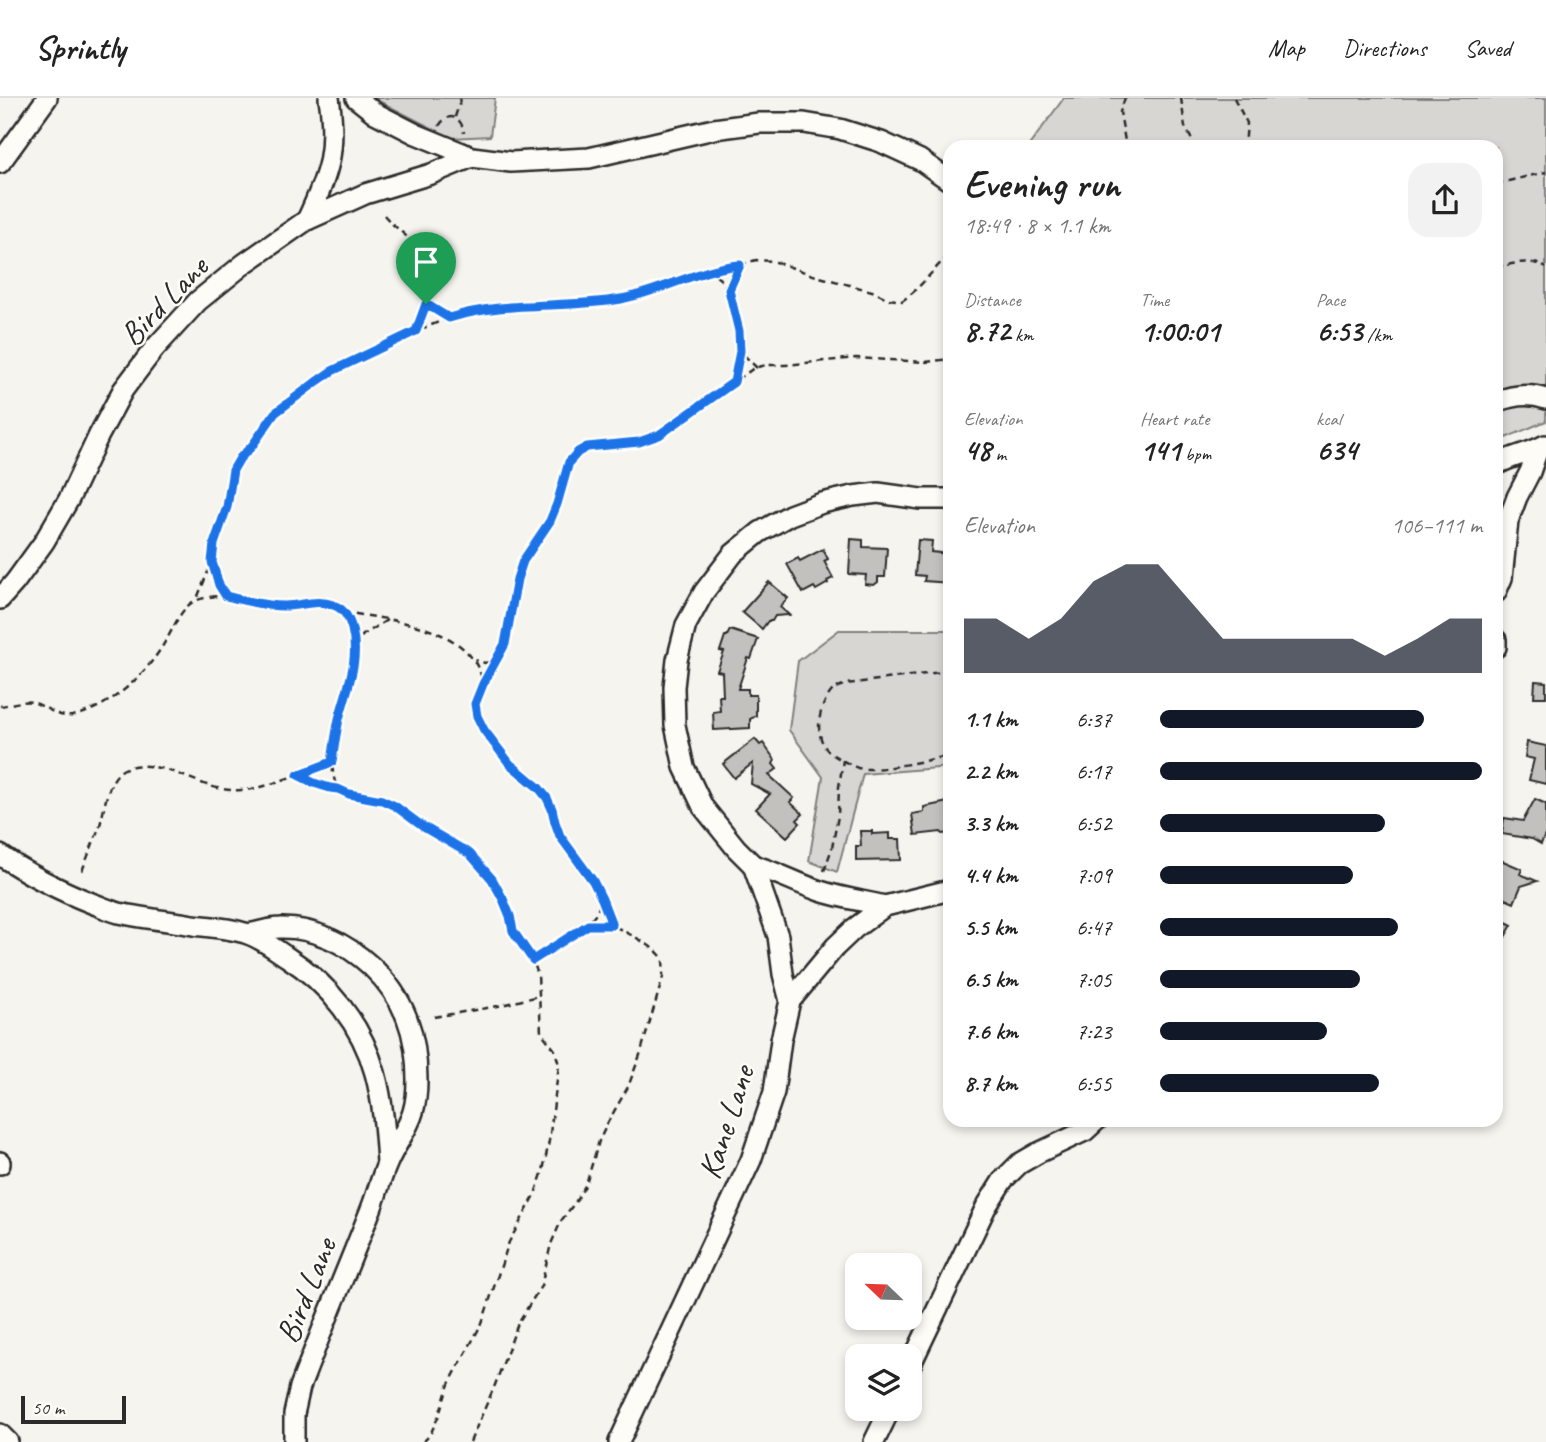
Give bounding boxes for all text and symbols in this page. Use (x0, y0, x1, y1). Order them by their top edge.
text: Sprintly (35, 27, 125, 69)
text: Map (1268, 33, 1305, 63)
text: Directions (1343, 33, 1426, 63)
text: Saved (1464, 33, 1511, 63)
text: Evening run (964, 161, 1120, 208)
button: share (1408, 163, 1482, 237)
text: 18:49 · 8 × 1.1 km (964, 211, 1110, 240)
pin (396, 232, 456, 304)
icon: arrive (407, 243, 445, 281)
street label: Bird Lane (111, 245, 218, 355)
text: Distance (964, 288, 1021, 312)
text: Time (1140, 288, 1169, 312)
text: Pace (1316, 288, 1345, 312)
text: 8.72 (964, 312, 1010, 350)
text: 1:00:01 (1140, 312, 1219, 350)
text: 6:53 (1316, 312, 1363, 350)
text: km (1010, 323, 1034, 347)
text: /km (1363, 323, 1392, 347)
text: Elevation (964, 407, 1022, 431)
text: Heart rate (1140, 407, 1209, 431)
text: kcal (1316, 407, 1341, 431)
text: 48 (964, 431, 991, 469)
text: 141 (1140, 431, 1181, 469)
text: 634 (1316, 431, 1357, 469)
text: m (991, 442, 1006, 466)
text: bpm (1181, 442, 1211, 466)
text: Elevation (964, 511, 1035, 540)
text: 106–111 m (1391, 511, 1482, 540)
text: 1.1 km (964, 705, 1018, 734)
text: 6:37 (1076, 705, 1112, 734)
text: 2.2 km (964, 757, 1018, 786)
text: 6:17 (1076, 757, 1112, 786)
text: 3.3 km (964, 809, 1018, 838)
text: 6:52 (1076, 809, 1112, 838)
text: 4.4 km (964, 861, 1018, 890)
text: 7:09 (1076, 861, 1112, 890)
text: 5.5 km (964, 913, 1017, 942)
text: 6:47 (1076, 913, 1112, 942)
text: 6.5 km (964, 965, 1018, 994)
text: 7:05 (1076, 965, 1112, 994)
text: 7.6 km (964, 1017, 1018, 1046)
text: 7:23 (1076, 1017, 1112, 1046)
street label: Kane Lane (688, 1058, 765, 1184)
text: 8.7 km (964, 1069, 1017, 1098)
text: 6:55 (1076, 1069, 1112, 1098)
street label: Bird Lane (266, 1230, 347, 1349)
north arrow (845, 1253, 922, 1330)
map controls (845, 1253, 922, 1421)
button: layers (845, 1344, 922, 1421)
scale bar (21, 1393, 126, 1425)
text: 50 m (32, 1396, 64, 1420)

